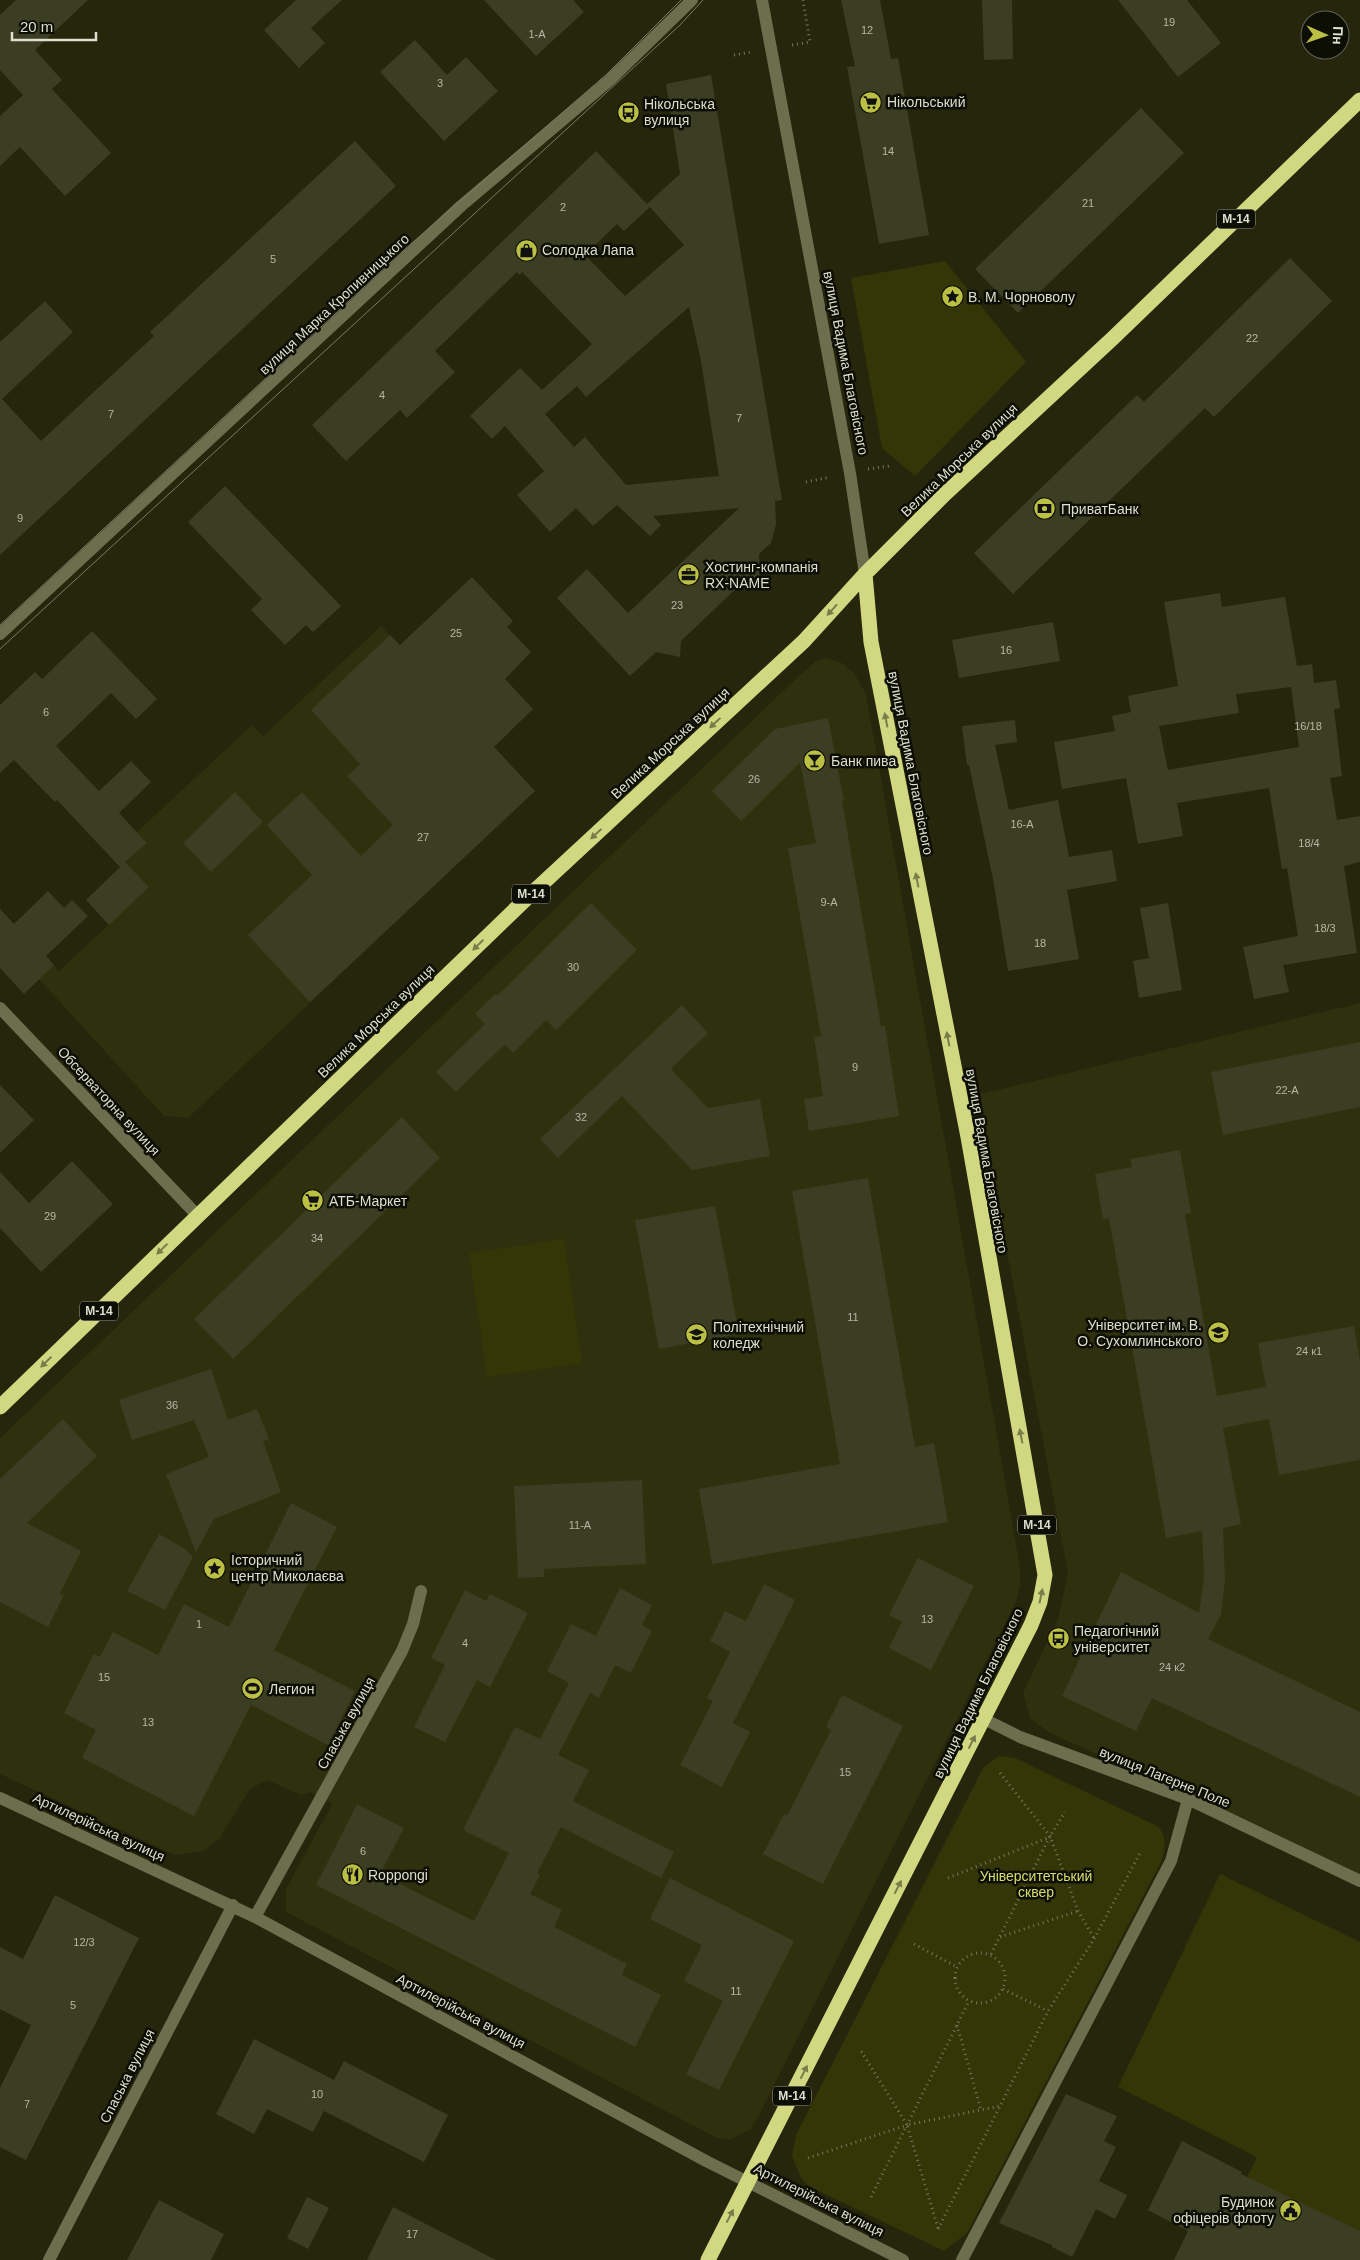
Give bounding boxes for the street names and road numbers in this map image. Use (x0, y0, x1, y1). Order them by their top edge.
road number: М-14 (1217, 210, 1255, 228)
street label: вулиця Марка Кропивницького (256, 230, 412, 378)
street label: вулиця Вадима Благовісного (820, 270, 872, 456)
street label: Велика Морська вулиця (897, 400, 1021, 520)
street label: вулиця Вадима Благовісного (885, 670, 937, 856)
street label: Велика Морська вулиця (608, 684, 732, 802)
road number: М-14 (512, 884, 550, 904)
street label: Велика Морська вулиця (314, 961, 438, 1081)
street label: Обсерваторна вулиця (54, 1043, 164, 1159)
street label: вулиця Вадима Благовісного (963, 1068, 1011, 1255)
road number: М-14 (80, 1302, 118, 1320)
road number: М-14 (1018, 1516, 1056, 1534)
street label: вулиця Вадима Благовісного (930, 1605, 1026, 1781)
street label: Спаська вулиця (314, 1674, 378, 1772)
street label: вулиця Лагерне Поле (1097, 1743, 1233, 1811)
street label: Артилерійська вулиця (31, 1789, 167, 1865)
street label: Артилерійська вулиця (394, 1970, 528, 2052)
street label: Спаська вулиця (96, 2026, 158, 2126)
road number: М-14 (773, 2086, 811, 2106)
street label: Артилерійська вулиця (751, 2160, 887, 2240)

